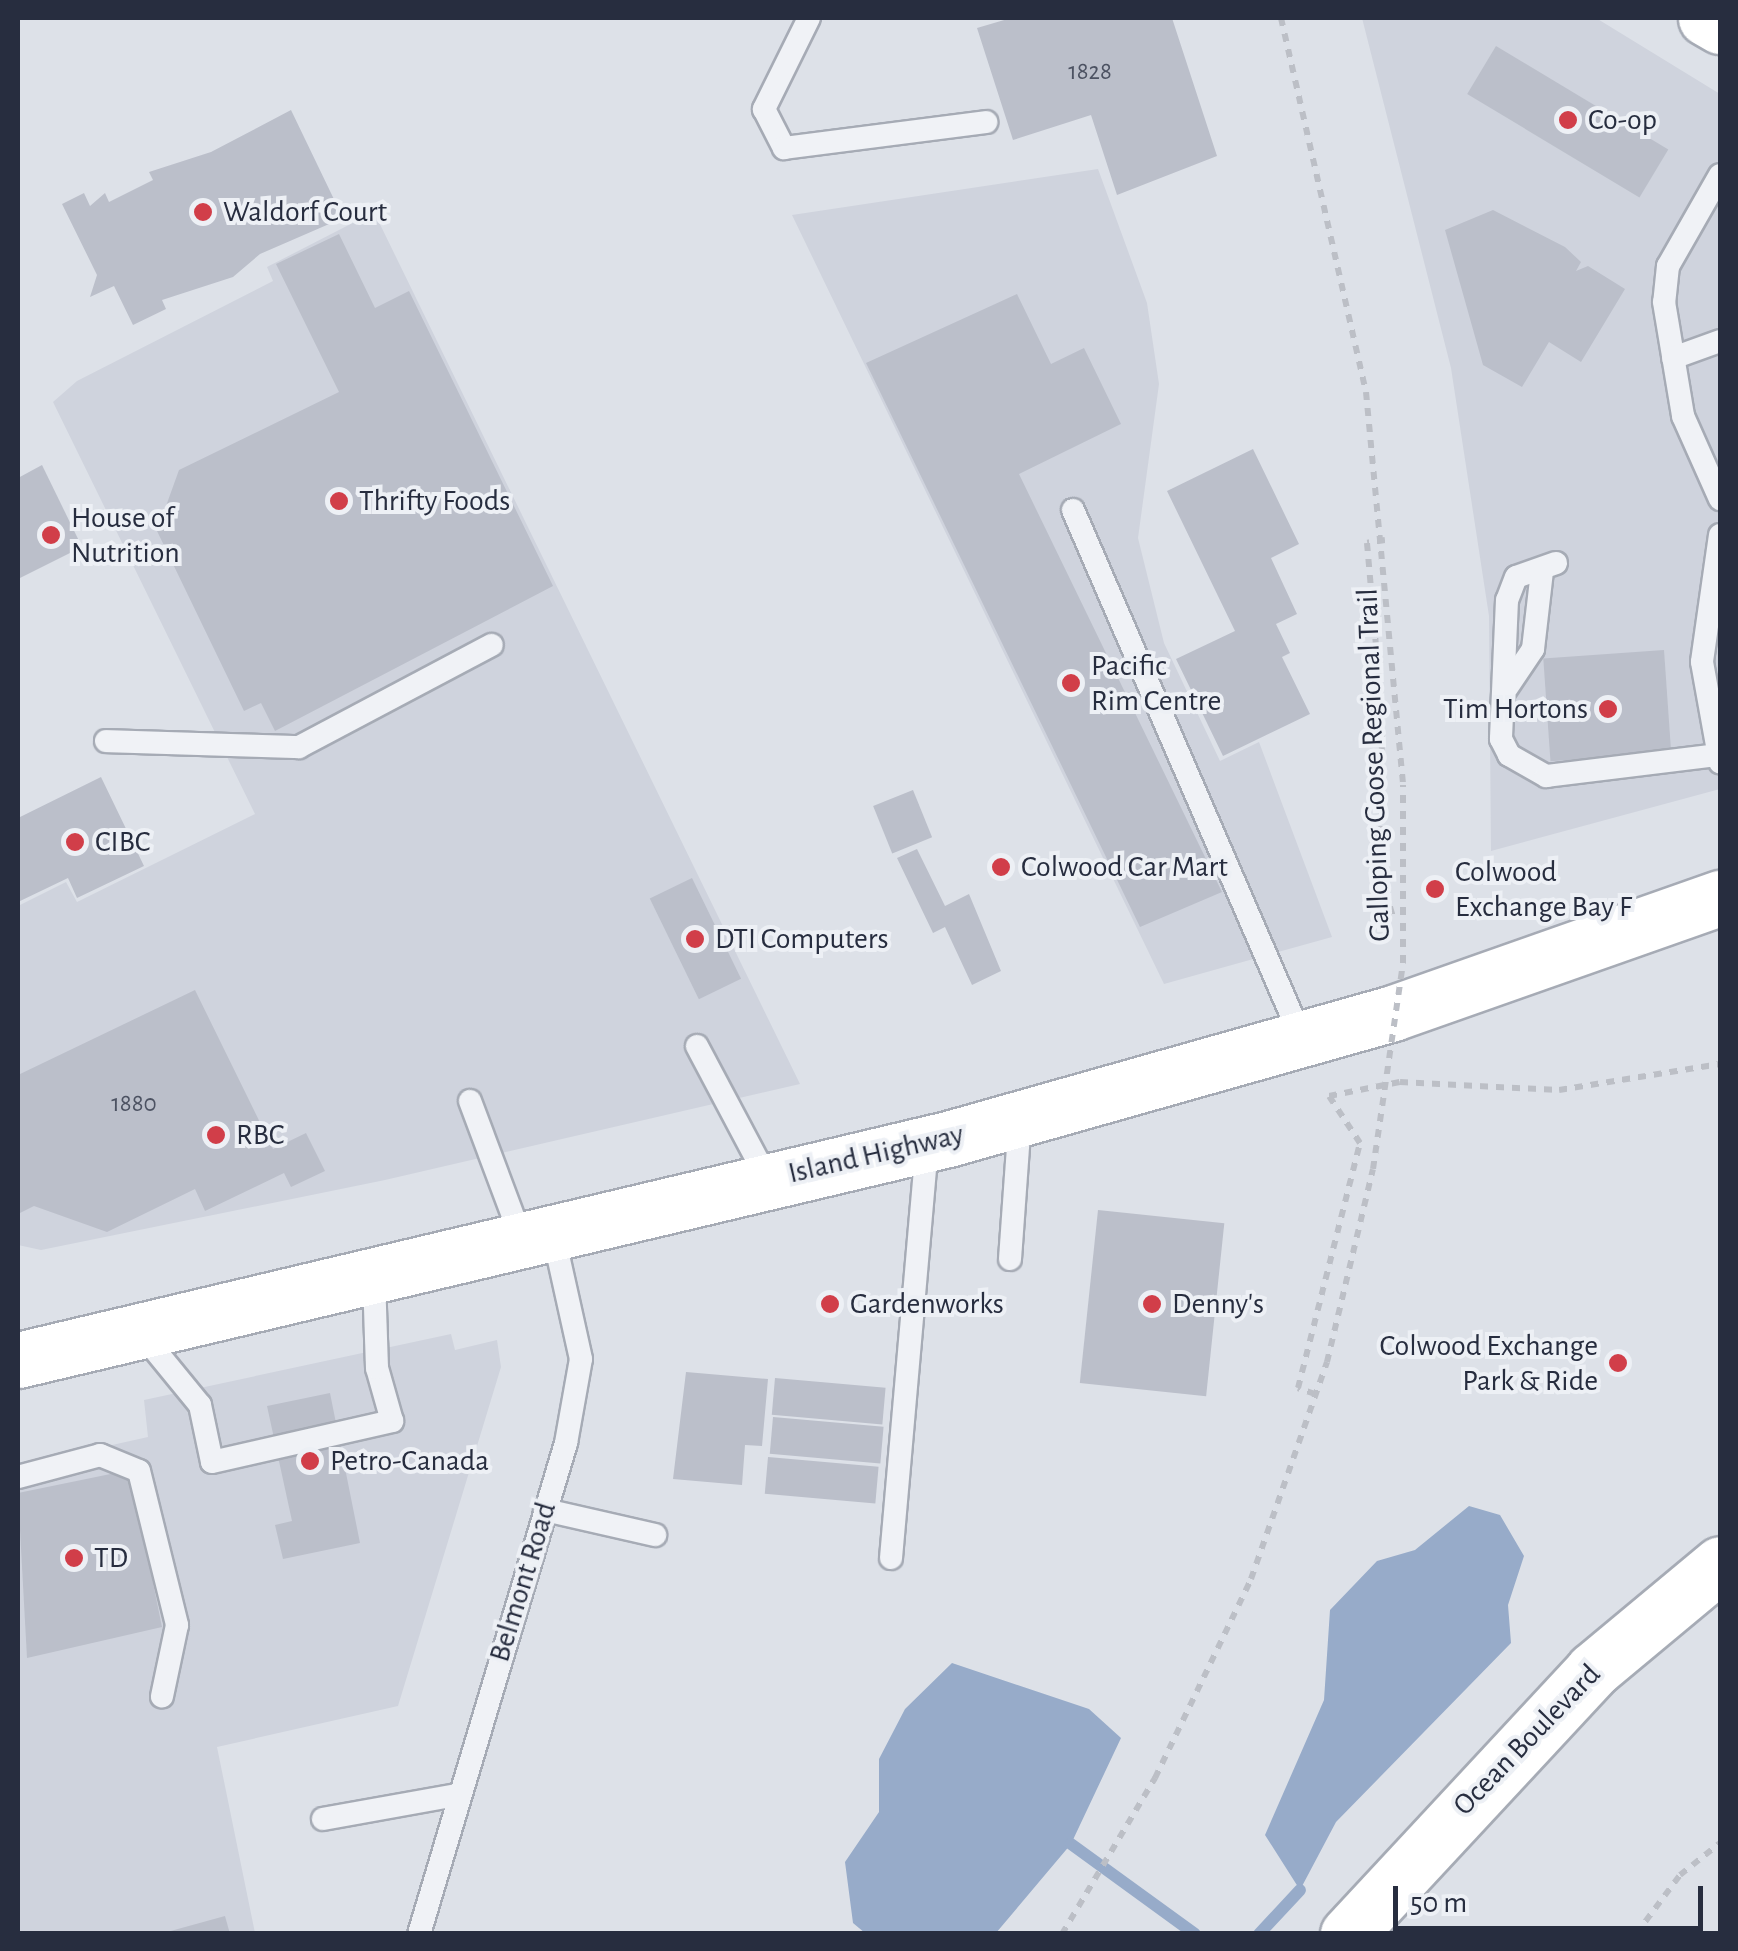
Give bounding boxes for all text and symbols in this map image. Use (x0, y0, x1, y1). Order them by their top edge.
house number: 1828 (1068, 57, 1112, 87)
place label: Co-op (1588, 102, 1657, 138)
marker: Co-op (1557, 109, 1579, 131)
place label: Waldorf Court (223, 194, 387, 230)
marker: Waldorf Court (192, 201, 214, 223)
place label: Thrifty Foods (359, 483, 510, 519)
marker: Thrifty Foods (328, 490, 350, 512)
place label: House of Nutrition (71, 500, 180, 570)
marker: House of Nutrition (40, 524, 62, 546)
street label: Galloping Goose Regional Trail (1350, 588, 1398, 942)
place label: Pacific Rim Centre (1091, 648, 1221, 718)
marker: Pacific Rim Centre (1060, 672, 1082, 694)
place label: Tim Hortons (1443, 691, 1588, 727)
marker: Tim Hortons (1597, 698, 1619, 720)
place label: CIBC (95, 824, 150, 860)
marker: CIBC (64, 831, 86, 853)
place label: Colwood Car Mart (1021, 849, 1228, 885)
place label: Colwood Exchange Bay F (1455, 854, 1632, 924)
marker: Colwood Car Mart (990, 856, 1012, 878)
marker: Colwood Exchange Bay F (1424, 878, 1446, 900)
place label: DTI Computers (715, 921, 889, 957)
marker: DTI Computers (684, 928, 706, 950)
house number: 1880 (111, 1089, 157, 1119)
street label: Island Highway (785, 1116, 967, 1192)
place label: RBC (236, 1117, 284, 1153)
marker: RBC (205, 1124, 227, 1146)
place label: Gardenworks (850, 1286, 1004, 1322)
place label: Denny's (1172, 1286, 1264, 1322)
marker: Gardenworks (819, 1293, 841, 1315)
marker: Denny's (1141, 1293, 1163, 1315)
place label: Colwood Exchange Park & Ride (1379, 1328, 1598, 1398)
marker: Colwood Exchange Park & Ride (1607, 1352, 1629, 1374)
place label: Petro-Canada (330, 1443, 489, 1479)
marker: Petro-Canada (299, 1450, 321, 1472)
street label: Belmont Road (482, 1498, 564, 1666)
place label: TD (94, 1540, 128, 1576)
marker: TD (63, 1547, 85, 1569)
street label: Ocean Boulevard (1446, 1657, 1608, 1823)
scale bar (1398, 1866, 1708, 1928)
text: 50 m (1410, 1888, 1467, 1918)

